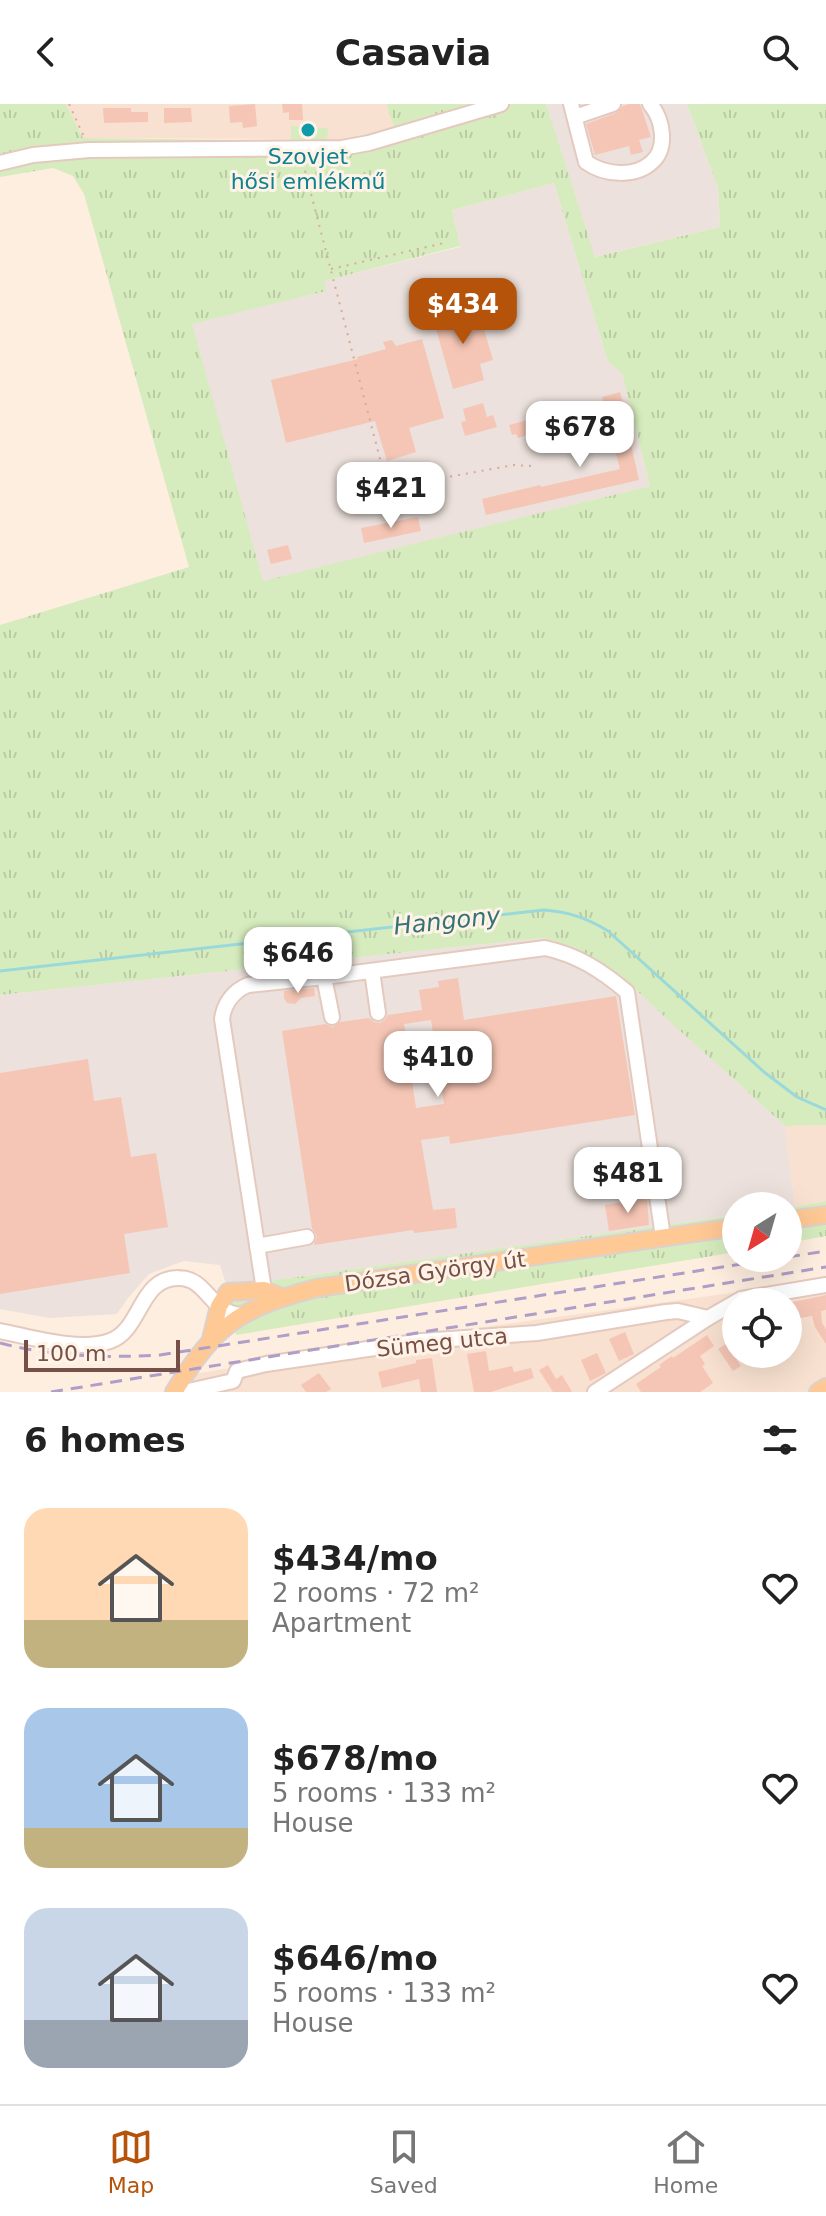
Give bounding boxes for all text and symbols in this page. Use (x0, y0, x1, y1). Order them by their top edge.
icon: back (24, 30, 68, 74)
icon: search (758, 30, 802, 74)
text: Casavia (335, 32, 491, 73)
marker: Szovjet hősi emlékmű (299, 121, 317, 139)
place label: Szovjet hősi emlékmű (231, 144, 385, 194)
pin: $434 (416, 278, 510, 346)
text: $434 (427, 289, 499, 319)
pin: $678 (533, 401, 627, 469)
text: $678 (544, 412, 616, 442)
pin: $421 (344, 462, 438, 530)
text: $421 (355, 473, 427, 503)
water label: Hangony (392, 901, 503, 941)
pin: $646 (251, 927, 345, 995)
text: $646 (262, 938, 334, 968)
pin: $410 (391, 1031, 485, 1099)
text: $410 (402, 1042, 474, 1072)
pin: $481 (581, 1147, 675, 1215)
text: $481 (592, 1158, 664, 1188)
north arrow (722, 1192, 802, 1272)
map controls (722, 1192, 802, 1368)
street label: Dózsa György út (343, 1246, 528, 1297)
button: locate (722, 1288, 802, 1368)
street label: Sümeg utca (375, 1323, 509, 1362)
scale bar (24, 1336, 180, 1372)
text: 100 m (36, 1341, 106, 1366)
icon: filters (758, 1418, 802, 1462)
text: 6 homes (24, 1420, 186, 1460)
text: $434/mo (272, 1538, 438, 1578)
icon: home (88, 1540, 184, 1636)
icon: heart (758, 1566, 802, 1610)
text: 2 rooms · 72 m² (272, 1578, 480, 1608)
text: Apartment (272, 1608, 411, 1638)
text: $678/mo (272, 1738, 438, 1778)
icon: home (88, 1740, 184, 1836)
icon: heart (758, 1766, 802, 1810)
text: 5 rooms · 133 m² (272, 1778, 496, 1808)
text: House (272, 1808, 353, 1838)
text: $646/mo (272, 1938, 438, 1978)
icon: home (88, 1940, 184, 2036)
icon: heart (758, 1966, 802, 2010)
text: 5 rooms · 133 m² (272, 1978, 496, 2008)
text: House (272, 2008, 353, 2038)
tab: Map (108, 2125, 154, 2198)
tab: Saved (370, 2125, 438, 2198)
tab: Home (653, 2125, 718, 2198)

